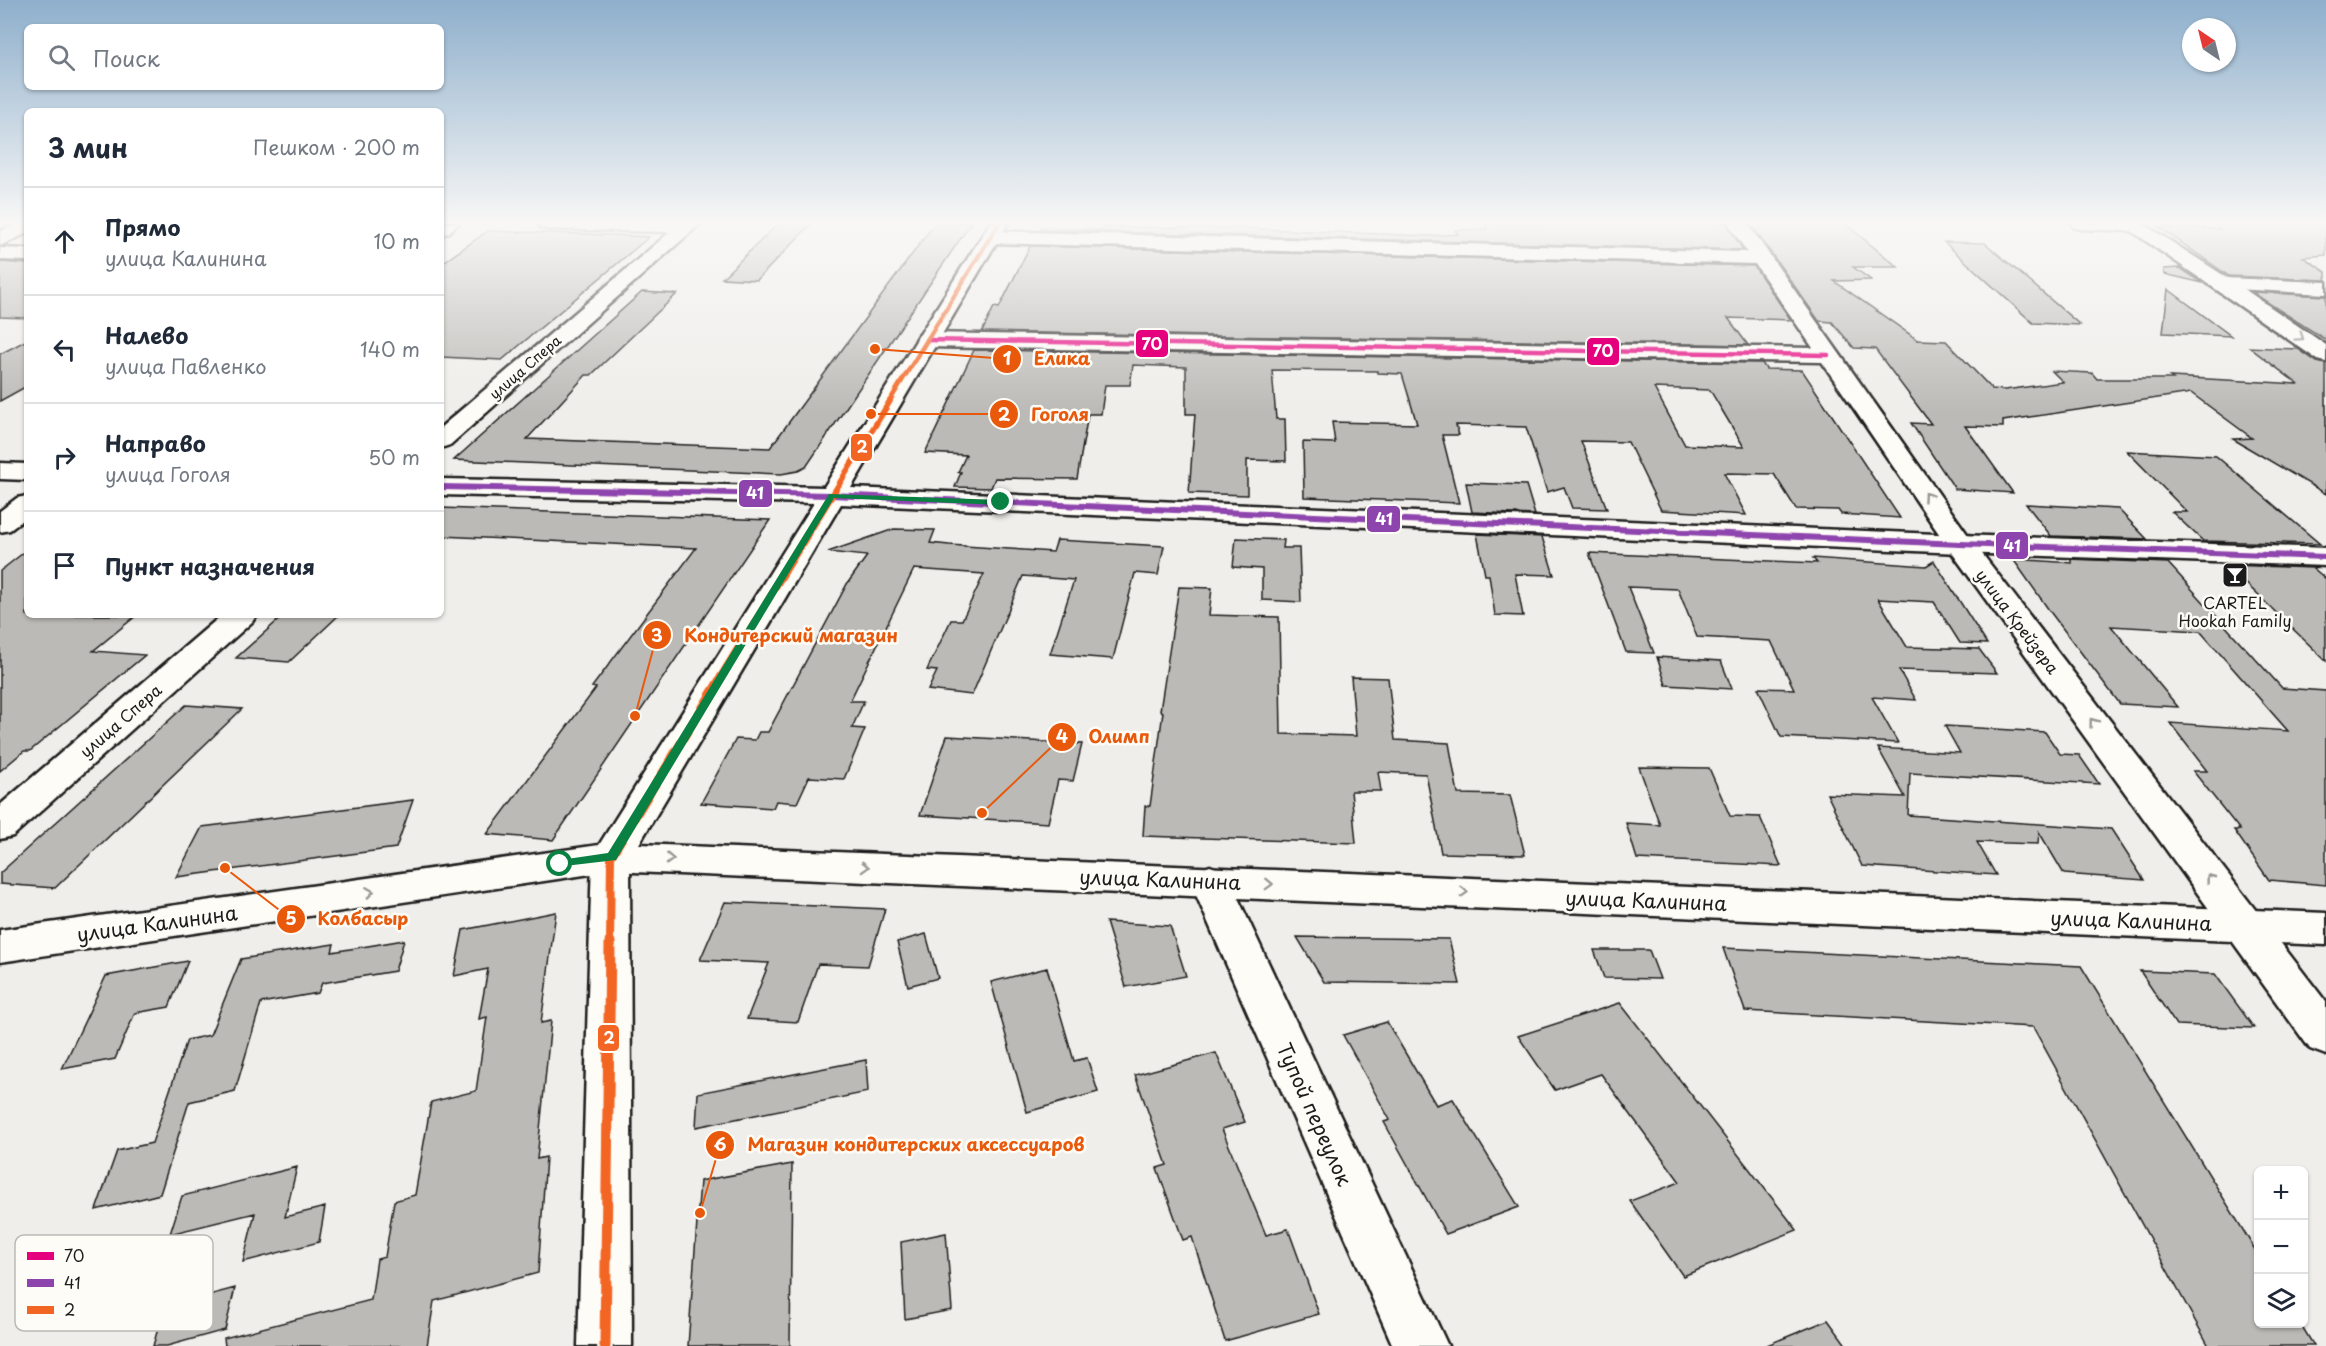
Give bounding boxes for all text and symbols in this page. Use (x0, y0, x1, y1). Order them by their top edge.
north arrow (2182, 18, 2236, 72)
search box (24, 24, 444, 90)
icon: search (45, 41, 78, 74)
text: Поиск (93, 41, 160, 74)
text: 3 мин (48, 128, 128, 167)
text: Пешком · 200 m (253, 132, 420, 162)
text: Прямо (105, 210, 180, 243)
icon: ahead (48, 225, 81, 258)
text: 10 m (373, 226, 420, 256)
text: улица Калинина (105, 243, 267, 273)
text: Налево (105, 318, 188, 351)
line badge: 70 (1135, 329, 1169, 358)
street label: улица Спера (485, 330, 566, 404)
one-way arrow (2294, 330, 2305, 341)
text: 70 (1142, 331, 1163, 355)
icon: left (48, 333, 81, 366)
text: 140 m (360, 334, 420, 364)
line badge: 70 (1586, 337, 1620, 366)
text: 70 (1593, 338, 1614, 362)
callout: Елика (992, 341, 1103, 377)
text: 1 (1003, 344, 1012, 371)
text: Елика (1034, 344, 1091, 371)
text: улица Павленко (105, 351, 266, 381)
callout: Гоголя (989, 396, 1101, 432)
text: 2 (998, 400, 1011, 427)
text: Гоголя (1031, 400, 1089, 427)
text: Направо (105, 426, 206, 459)
line badge: 2 (850, 433, 873, 462)
text: 2 (856, 434, 868, 458)
icon: right (48, 441, 81, 474)
text: 50 m (368, 442, 420, 472)
text: улица Гоголя (105, 459, 231, 489)
line badge: 41 (738, 479, 773, 508)
text: 41 (746, 480, 764, 504)
route end (987, 488, 1013, 514)
one-way arrow (1923, 491, 1934, 502)
line badge: 41 (1366, 505, 1401, 533)
text: 41 (1375, 506, 1393, 530)
line badge: 41 (1995, 531, 2029, 560)
text: 41 (2003, 533, 2021, 557)
icon: arrive (48, 549, 81, 582)
text: Пункт назначения (105, 549, 315, 582)
bar icon: CARTEL Hookah Family (2220, 560, 2250, 590)
street label: улица Крейзера (1971, 564, 2065, 678)
place label: CARTEL Hookah Family (2178, 590, 2292, 632)
callout: Кондитерский магазин (642, 617, 910, 653)
text: 3 (651, 621, 663, 648)
text: Кондитерский магазин (684, 621, 898, 648)
street label: улица Спера (74, 678, 166, 762)
one-way arrow (2090, 717, 2101, 728)
callout: Олимп (1047, 719, 1162, 755)
text: 4 (1056, 722, 1068, 749)
text: Олимп (1088, 722, 1150, 749)
route start (546, 850, 572, 876)
one-way arrow (665, 853, 674, 865)
one-way arrow (860, 861, 869, 874)
street label: улица Калинина (1079, 861, 1242, 897)
one-way arrow (2206, 874, 2217, 885)
one-way arrow (1265, 878, 1274, 890)
street label: улица Калинина (1565, 882, 1728, 918)
one-way arrow (365, 886, 374, 898)
one-way arrow (1460, 886, 1469, 899)
street label: улица Калинина (75, 897, 240, 949)
callout: Колбасыр (276, 901, 421, 937)
street label: улица Калинина (2050, 902, 2213, 938)
text: 5 (285, 904, 297, 931)
text: Колбасыр (318, 904, 408, 931)
line badge: 2 (597, 1024, 620, 1052)
text: 2 (603, 1025, 615, 1049)
street label: Тупой переулок (1270, 1038, 1360, 1190)
callout: Магазин кондитерских аксессуаров (705, 1127, 1097, 1163)
text: 6 (714, 1130, 727, 1157)
text: Магазин кондитерских аксессуаров (747, 1130, 1085, 1157)
map controls (2254, 1166, 2308, 1328)
button: + (2254, 1166, 2308, 1220)
button: − (2254, 1220, 2308, 1274)
legend (15, 1235, 213, 1331)
text: 70 (64, 1243, 84, 1267)
text: 41 (64, 1270, 81, 1294)
button: layers (2254, 1274, 2308, 1328)
text: 2 (64, 1297, 75, 1321)

